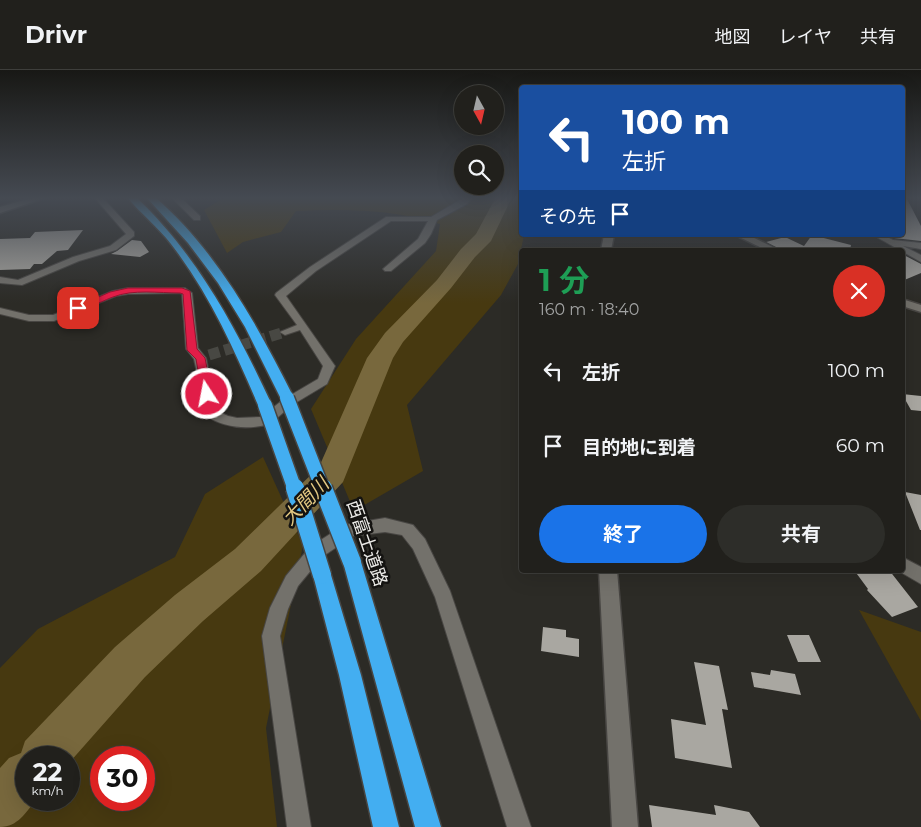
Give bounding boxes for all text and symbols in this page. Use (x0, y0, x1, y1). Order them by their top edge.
text: Drivr (25, 20, 87, 49)
text: 地図 (715, 26, 751, 48)
text: レイヤ (779, 26, 832, 48)
text: 共有 (860, 26, 896, 48)
north arrow (454, 85, 504, 135)
map controls (454, 85, 504, 195)
text: 100 m (622, 100, 730, 143)
icon: left (539, 105, 604, 170)
button: search (454, 145, 504, 195)
text: 左折 (622, 148, 666, 175)
icon: arrive (606, 200, 634, 228)
text: その先 (539, 205, 596, 228)
text: 1 分 (539, 262, 589, 299)
button: close (833, 265, 885, 317)
pin (57, 287, 99, 329)
icon: arrive (64, 294, 92, 322)
text: 160 m · 18:40 (539, 300, 639, 319)
icon: left (539, 357, 567, 385)
text: 100 m (828, 359, 885, 382)
text: 左折 (582, 361, 620, 384)
position arrow (180, 367, 232, 419)
icon: arrive (539, 432, 567, 460)
text: 60 m (836, 434, 885, 457)
text: 目的地に到着 (582, 436, 696, 459)
water label: 大間川 (277, 471, 335, 530)
street label: 西富士道路 (342, 497, 392, 589)
button: 終了 (539, 505, 707, 563)
button: 共有 (717, 505, 885, 563)
speed limit sign: 30 (90, 746, 155, 811)
text: 22 (33, 757, 62, 787)
text: km/h (31, 783, 64, 798)

